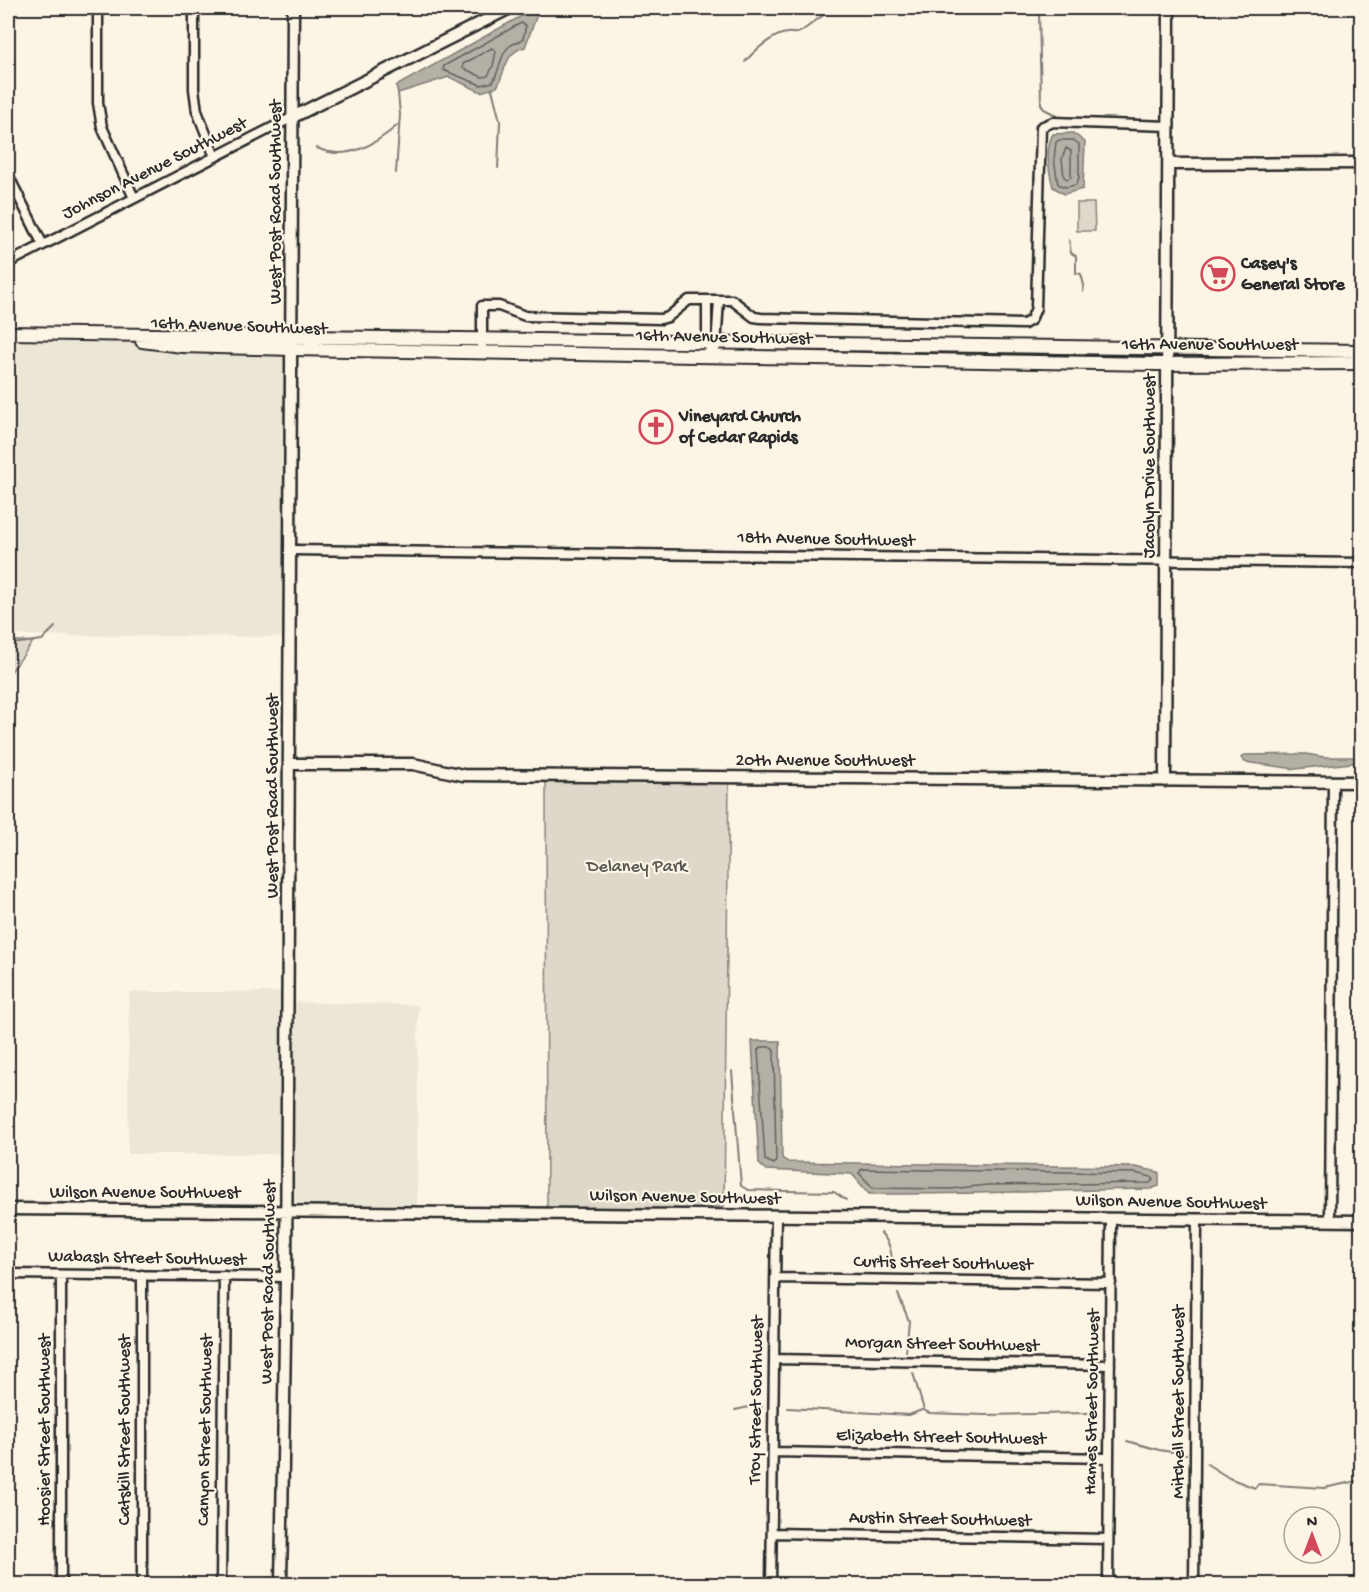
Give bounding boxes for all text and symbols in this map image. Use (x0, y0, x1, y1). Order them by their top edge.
street label: West Post Road Southwest (266, 98, 287, 304)
street label: Johnson Avenue Southwest (59, 112, 252, 225)
place label: Casey's General Store (1240, 254, 1345, 296)
supermarket icon: Casey's General Store (1200, 256, 1236, 292)
street label: 16th Avenue Southwest (149, 313, 329, 341)
street label: 16th Avenue Southwest (635, 326, 814, 350)
street label: 16th Avenue Southwest (1121, 335, 1300, 356)
street label: Jacolyn Drive Southwest (1140, 372, 1161, 558)
place label: Vineyard Church of Cedar Rapids (678, 407, 801, 449)
church icon: Vineyard Church of Cedar Rapids (638, 409, 674, 445)
street label: 18th Avenue Southwest (736, 528, 916, 552)
street label: West Post Road Southwest (263, 692, 284, 898)
street label: 20th Avenue Southwest (735, 751, 916, 772)
park label: Delaney Park (586, 857, 689, 878)
street label: West Post Road Southwest (257, 1178, 281, 1384)
street label: Wilson Avenue Southwest (50, 1183, 242, 1204)
street label: Wilson Avenue Southwest (589, 1186, 782, 1210)
street label: Wilson Avenue Southwest (1075, 1191, 1268, 1215)
street label: Wabash Street Southwest (48, 1247, 248, 1271)
street label: Curtis Street Southwest (853, 1252, 1034, 1276)
street label: Mitchell Street Southwest (1169, 1304, 1190, 1499)
street label: Hames Street Southwest (1081, 1307, 1105, 1495)
street label: Troy Street Southwest (745, 1314, 769, 1485)
street label: Hoosier Street Southwest (35, 1332, 56, 1526)
street label: Canyon Street Southwest (194, 1332, 218, 1526)
street label: Catskill Street Southwest (115, 1333, 136, 1525)
street label: Morgan Street Southwest (845, 1333, 1041, 1357)
street label: Elizabeth Street Southwest (836, 1426, 1048, 1450)
north arrow (1282, 1505, 1342, 1565)
street label: Austin Street Southwest (849, 1508, 1033, 1532)
text: N (1307, 1514, 1318, 1533)

